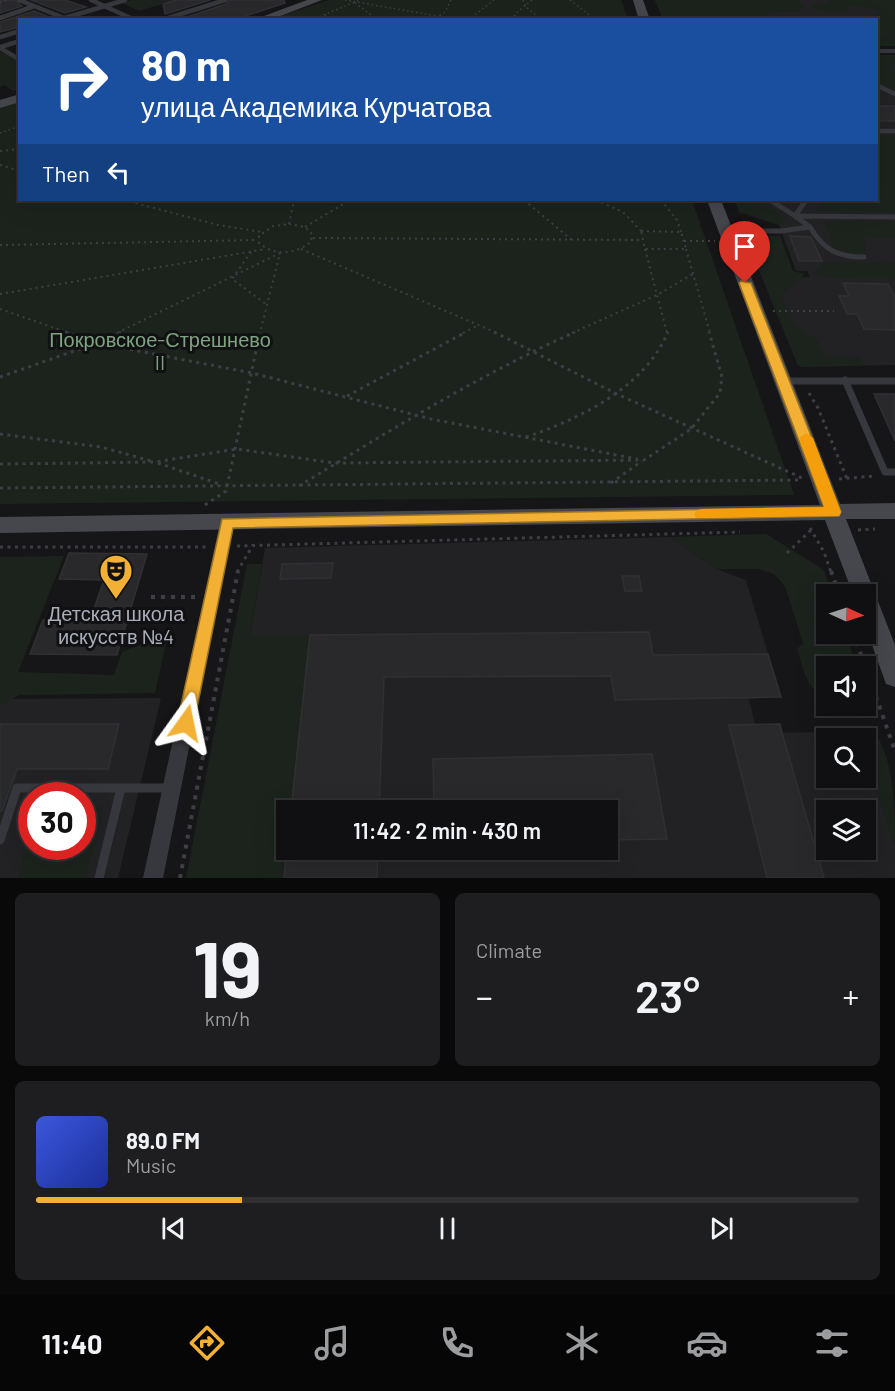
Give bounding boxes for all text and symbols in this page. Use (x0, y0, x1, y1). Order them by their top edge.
text: 80 m (141, 39, 231, 89)
icon: right (42, 42, 120, 120)
text: улица Академика Курчатова (141, 90, 491, 122)
icon: left (102, 156, 135, 189)
text: Then (42, 160, 90, 186)
pin (719, 221, 770, 283)
icon: arrive (728, 230, 761, 263)
park label: Покровское-Стрешнево II (49, 327, 271, 374)
theatre icon: Детская школа искусств №4 (98, 553, 134, 600)
north arrow (816, 584, 876, 644)
map controls (816, 584, 876, 860)
place label: Детская школа искусств №4 (48, 601, 185, 648)
button: sound (816, 656, 876, 716)
position arrow (154, 691, 218, 755)
button: search (816, 728, 876, 788)
speed limit sign: 30 (18, 782, 96, 860)
button: layers (816, 800, 876, 860)
text: 11:42 · 2 min · 430 m (353, 817, 541, 843)
text: 19 (193, 920, 262, 1014)
text: Climate (476, 938, 542, 962)
text: 23° (635, 968, 700, 1022)
text: − (476, 976, 493, 1016)
text: + (843, 976, 859, 1016)
text: km/h (205, 1006, 250, 1030)
text: 89.0 FM (126, 1127, 200, 1153)
text: Music (126, 1153, 176, 1177)
icon: previous (157, 1212, 190, 1245)
icon: pause (431, 1212, 464, 1245)
icon: next (705, 1212, 738, 1245)
icon: directions (186, 1322, 228, 1364)
icon: music (311, 1322, 353, 1364)
icon: phone (436, 1322, 478, 1364)
icon: climate (561, 1322, 603, 1364)
icon: car (686, 1322, 728, 1364)
icon: filters (811, 1322, 853, 1364)
text: 11:40 (42, 1327, 102, 1359)

